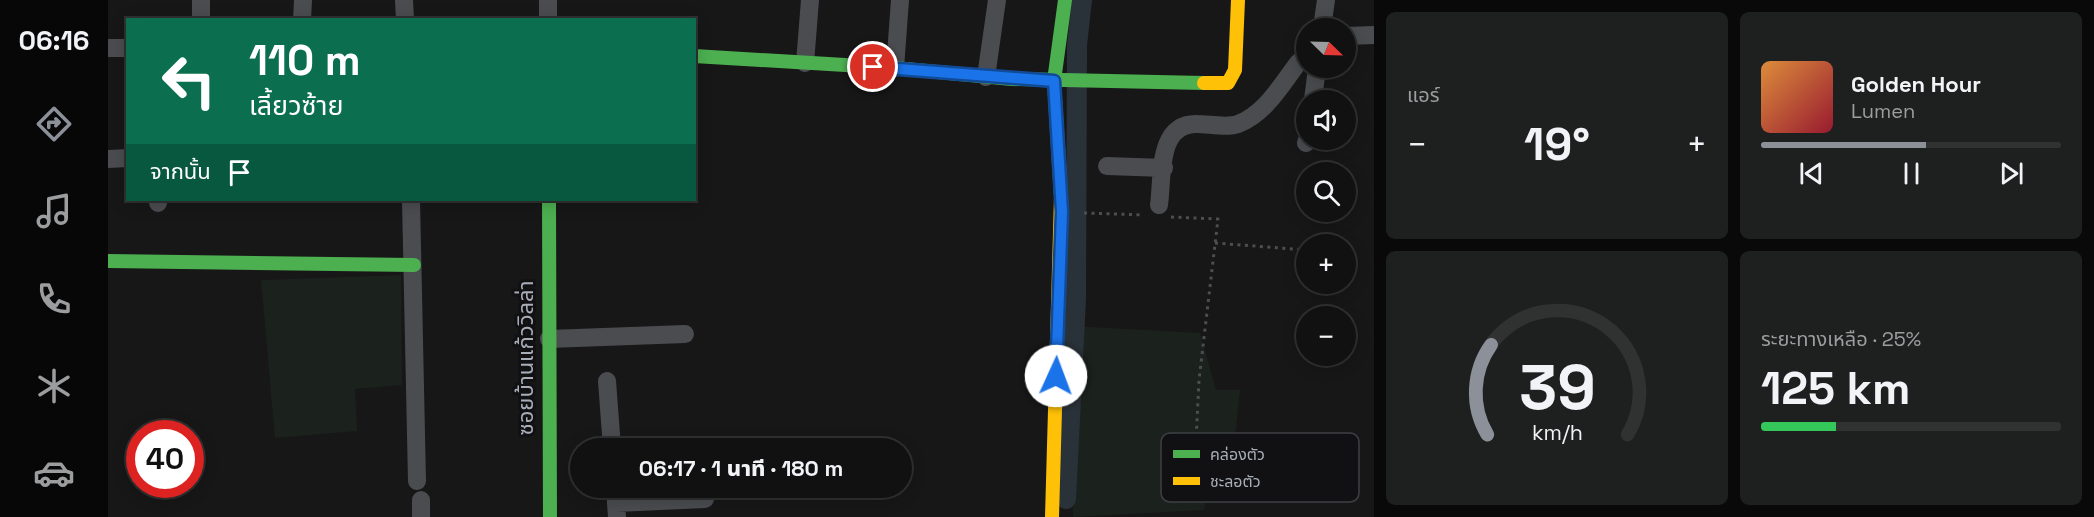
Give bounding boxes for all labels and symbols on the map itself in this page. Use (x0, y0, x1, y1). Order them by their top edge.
north arrow (1296, 18, 1356, 78)
pin (847, 41, 898, 92)
street label: ซอยบ้านแก้ววิลล่า (511, 280, 539, 436)
position arrow (1024, 344, 1088, 408)
speed limit sign: 40 (126, 420, 204, 498)
legend (1161, 433, 1359, 502)
text: คล่องตัว (1210, 444, 1265, 465)
text: ชะลอตัว (1210, 471, 1261, 492)

